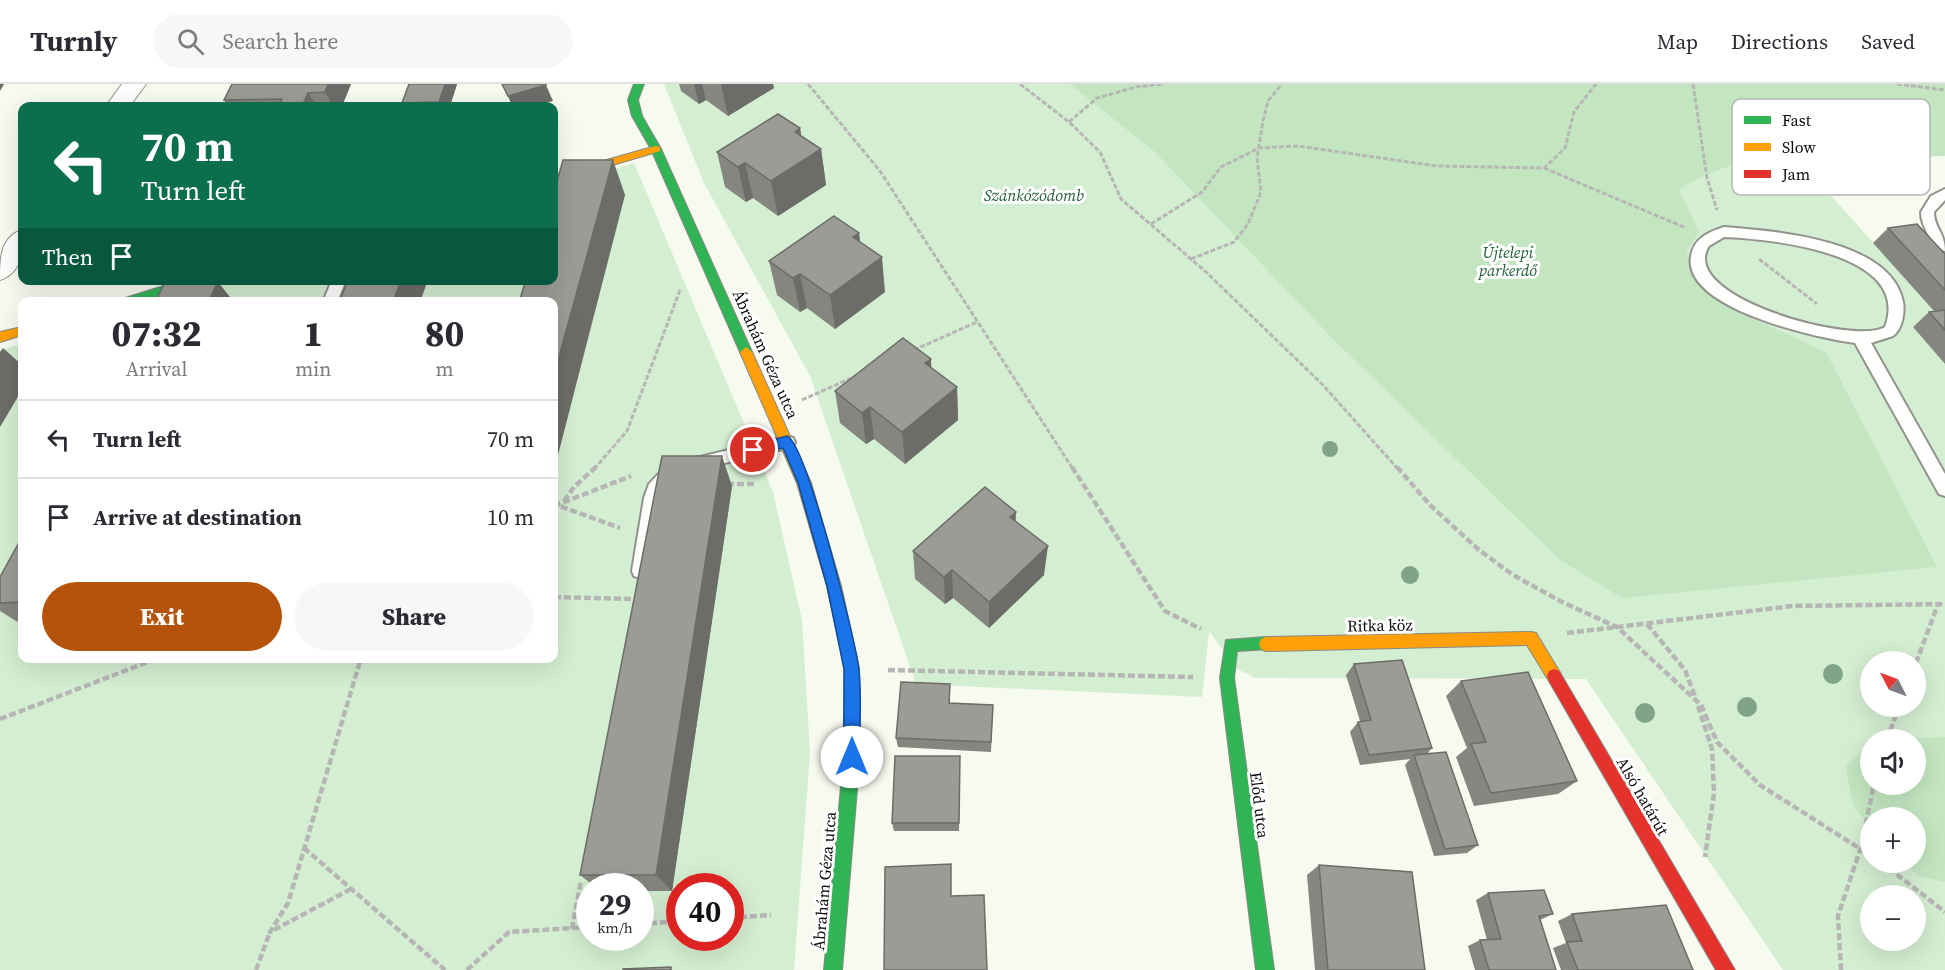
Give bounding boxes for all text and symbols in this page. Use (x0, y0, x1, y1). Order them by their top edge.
search box (153, 14, 573, 68)
text: Turnly (30, 22, 117, 60)
icon: search (174, 25, 207, 58)
text: Search here (222, 26, 338, 56)
text: Map (1657, 27, 1698, 56)
text: Directions (1731, 27, 1828, 56)
text: Saved (1861, 27, 1915, 56)
legend (1732, 99, 1930, 195)
text: Fast (1782, 109, 1812, 131)
text: 70 m (141, 117, 234, 175)
icon: left (42, 126, 120, 204)
text: Slow (1782, 136, 1817, 158)
text: Jam (1781, 163, 1810, 185)
text: Turn left (141, 172, 245, 209)
park label: Szánkózódomb (984, 184, 1084, 206)
icon: arrive (105, 240, 138, 273)
park label: Újtelepi parkerdő (1477, 241, 1538, 281)
text: Then (42, 242, 93, 272)
street label: Ábrahám Géza utca (728, 286, 805, 423)
text: 07:32 (112, 309, 202, 358)
text: 1 (303, 309, 323, 358)
text: 80 (425, 309, 464, 358)
text: Arrival (126, 355, 187, 383)
text: min (295, 355, 331, 383)
text: m (436, 355, 454, 383)
icon: left (42, 423, 75, 456)
text: Turn left (93, 424, 181, 454)
text: 70 m (487, 424, 534, 454)
pin (727, 424, 778, 475)
icon: arrive (736, 433, 769, 466)
icon: arrive (42, 501, 75, 534)
text: Arrive at destination (93, 502, 302, 532)
text: 10 m (487, 502, 534, 532)
button: Exit (42, 582, 282, 651)
button: Share (294, 582, 534, 651)
street label: Ritka köz (1347, 613, 1413, 637)
north arrow (1860, 651, 1926, 717)
map controls (1860, 651, 1926, 951)
position arrow (820, 725, 884, 789)
button: sound (1860, 729, 1926, 795)
street label: Alsó határút (1612, 753, 1675, 840)
street label: Előd utca (1245, 771, 1275, 840)
button: + (1860, 807, 1926, 873)
street label: Ábrahám Géza utca (807, 810, 841, 951)
speed limit sign: 40 (666, 873, 744, 951)
text: 29 (599, 884, 631, 925)
button: − (1860, 885, 1926, 951)
text: km/h (597, 917, 633, 938)

